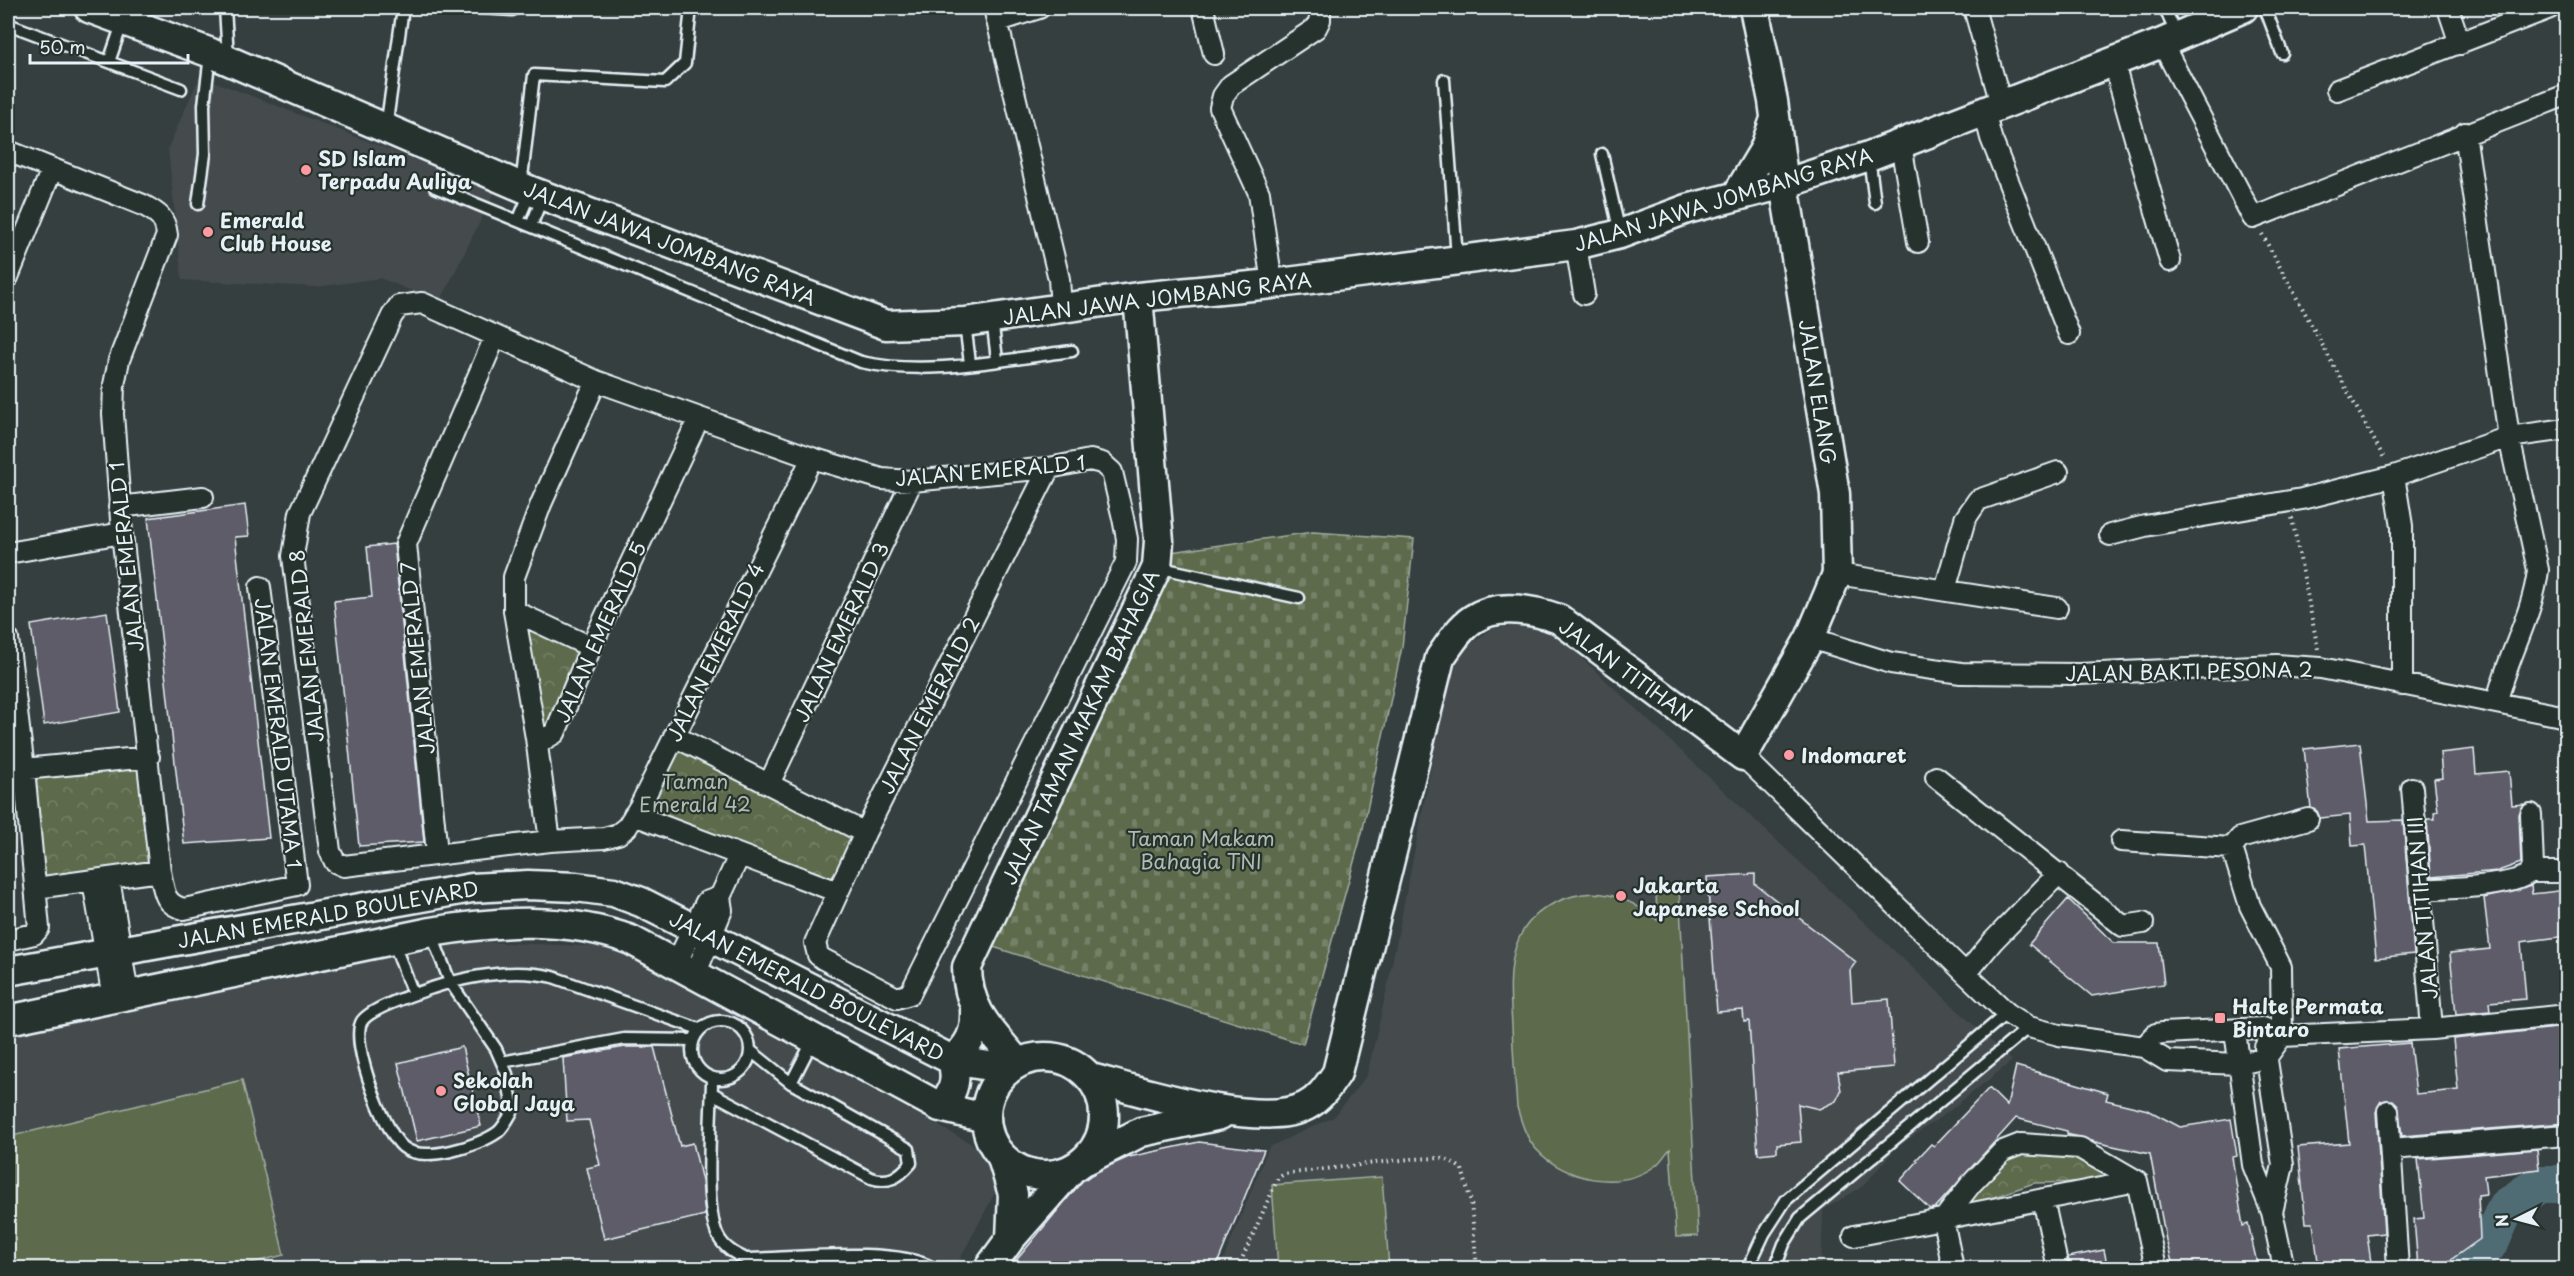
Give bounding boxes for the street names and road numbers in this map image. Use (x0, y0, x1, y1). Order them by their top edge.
street label: JALAN JAWA JOMBANG RAYA (1570, 139, 1876, 259)
street label: JALAN JAWA JOMBANG RAYA (520, 173, 820, 313)
street label: JALAN JAWA JOMBANG RAYA (1001, 264, 1313, 332)
street label: JALAN ELANG (1792, 317, 1844, 467)
street label: JALAN EMERALD 1 (894, 447, 1086, 493)
street label: JALAN EMERALD 1 (101, 461, 151, 653)
street label: JALAN EMERALD 5 (547, 537, 653, 727)
street label: JALAN EMERALD 3 (786, 537, 896, 727)
street label: JALAN EMERALD 8 (281, 548, 331, 744)
street label: JALAN EMERALD 4 (659, 558, 771, 746)
street label: JALAN EMERALD 7 (392, 560, 442, 756)
street label: JALAN TAMAN MAKAM BAHAGIA (994, 565, 1166, 889)
street label: JALAN EMERALD UTAMA 1 (248, 596, 310, 870)
street label: JALAN EMERALD 2 (871, 611, 987, 799)
street label: JALAN TITIHAN (1553, 611, 1699, 729)
street label: JALAN BAKTI PESONA 2 (2065, 654, 2313, 688)
street label: JALAN TITIHAN III (2399, 815, 2445, 1001)
street label: JALAN EMERALD BOULEVARD (175, 873, 481, 955)
street label: JALAN EMERALD BOULEVARD (664, 903, 950, 1069)

